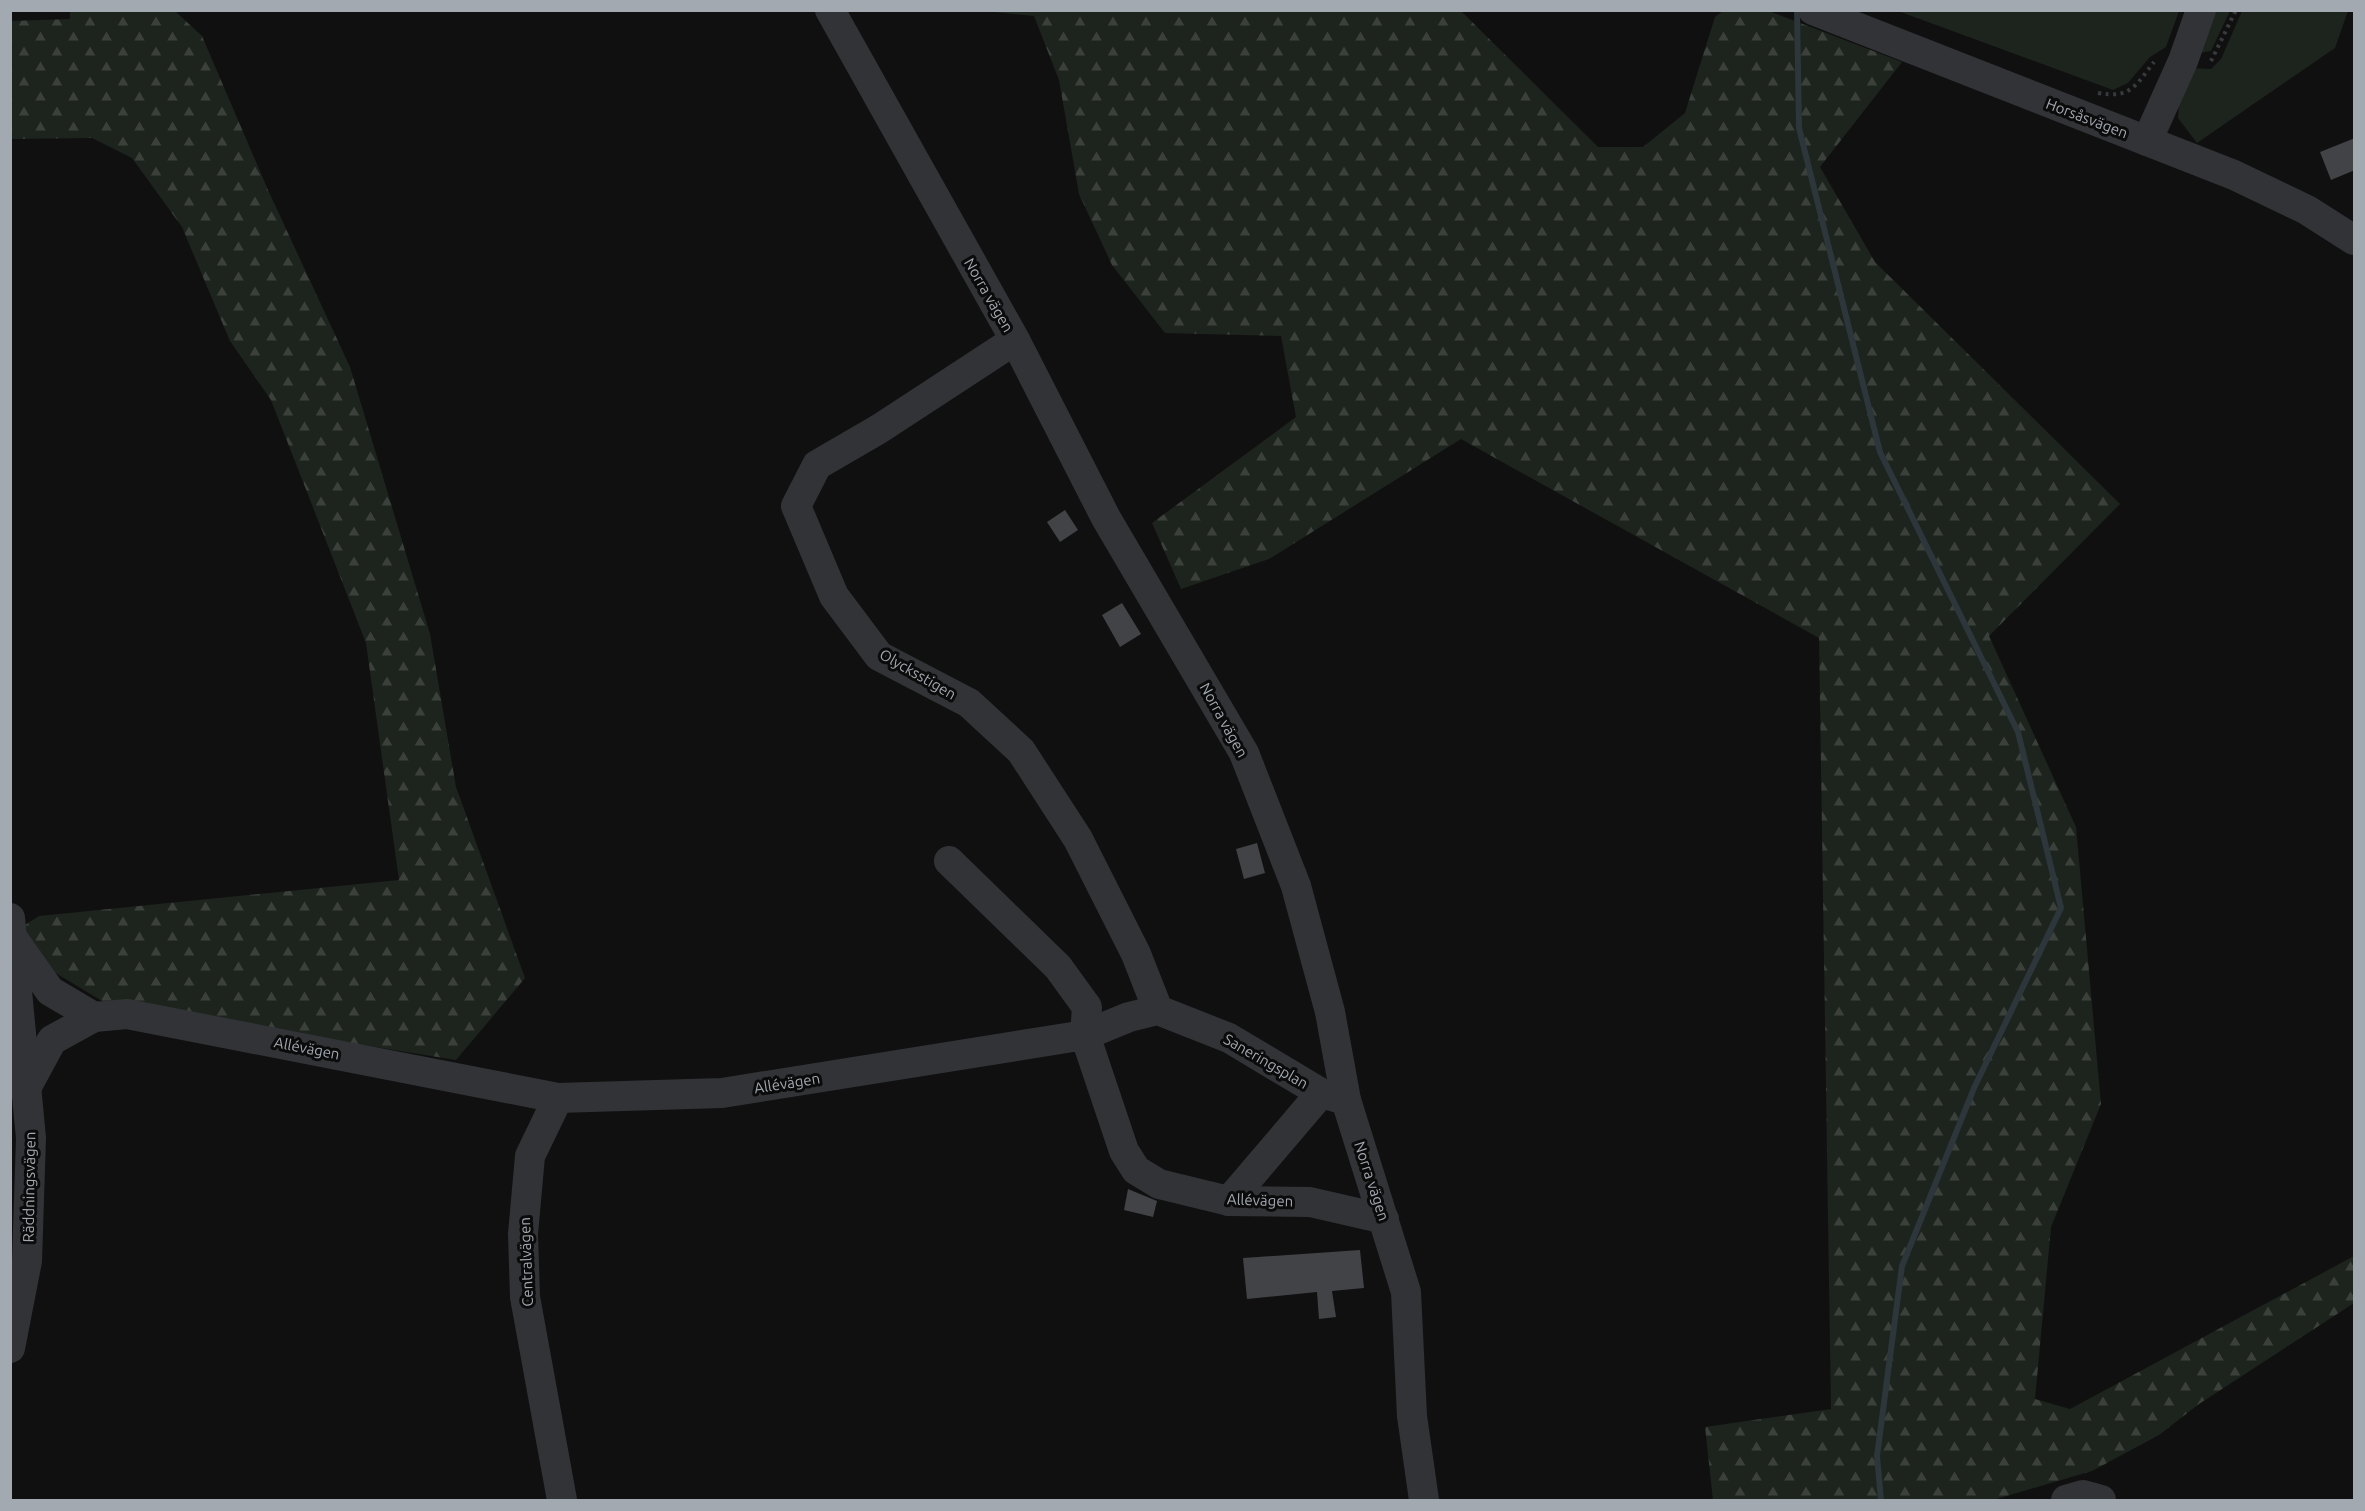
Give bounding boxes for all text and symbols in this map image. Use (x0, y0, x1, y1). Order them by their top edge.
street label: Horsåsvägen (2044, 95, 2130, 141)
street label: Norra vägen (961, 255, 1017, 335)
street label: Olycksstigen (877, 645, 959, 703)
street label: Norra vägen (1197, 680, 1251, 760)
street label: Saneringsplan (1221, 1030, 1311, 1092)
street label: Allévägen (273, 1033, 341, 1063)
street label: Allévägen (753, 1069, 821, 1097)
street label: Räddningsvägen (20, 1131, 38, 1243)
street label: Norra vägen (1351, 1139, 1393, 1223)
street label: Allévägen (1227, 1190, 1293, 1210)
street label: Centralvägen (516, 1217, 536, 1307)

